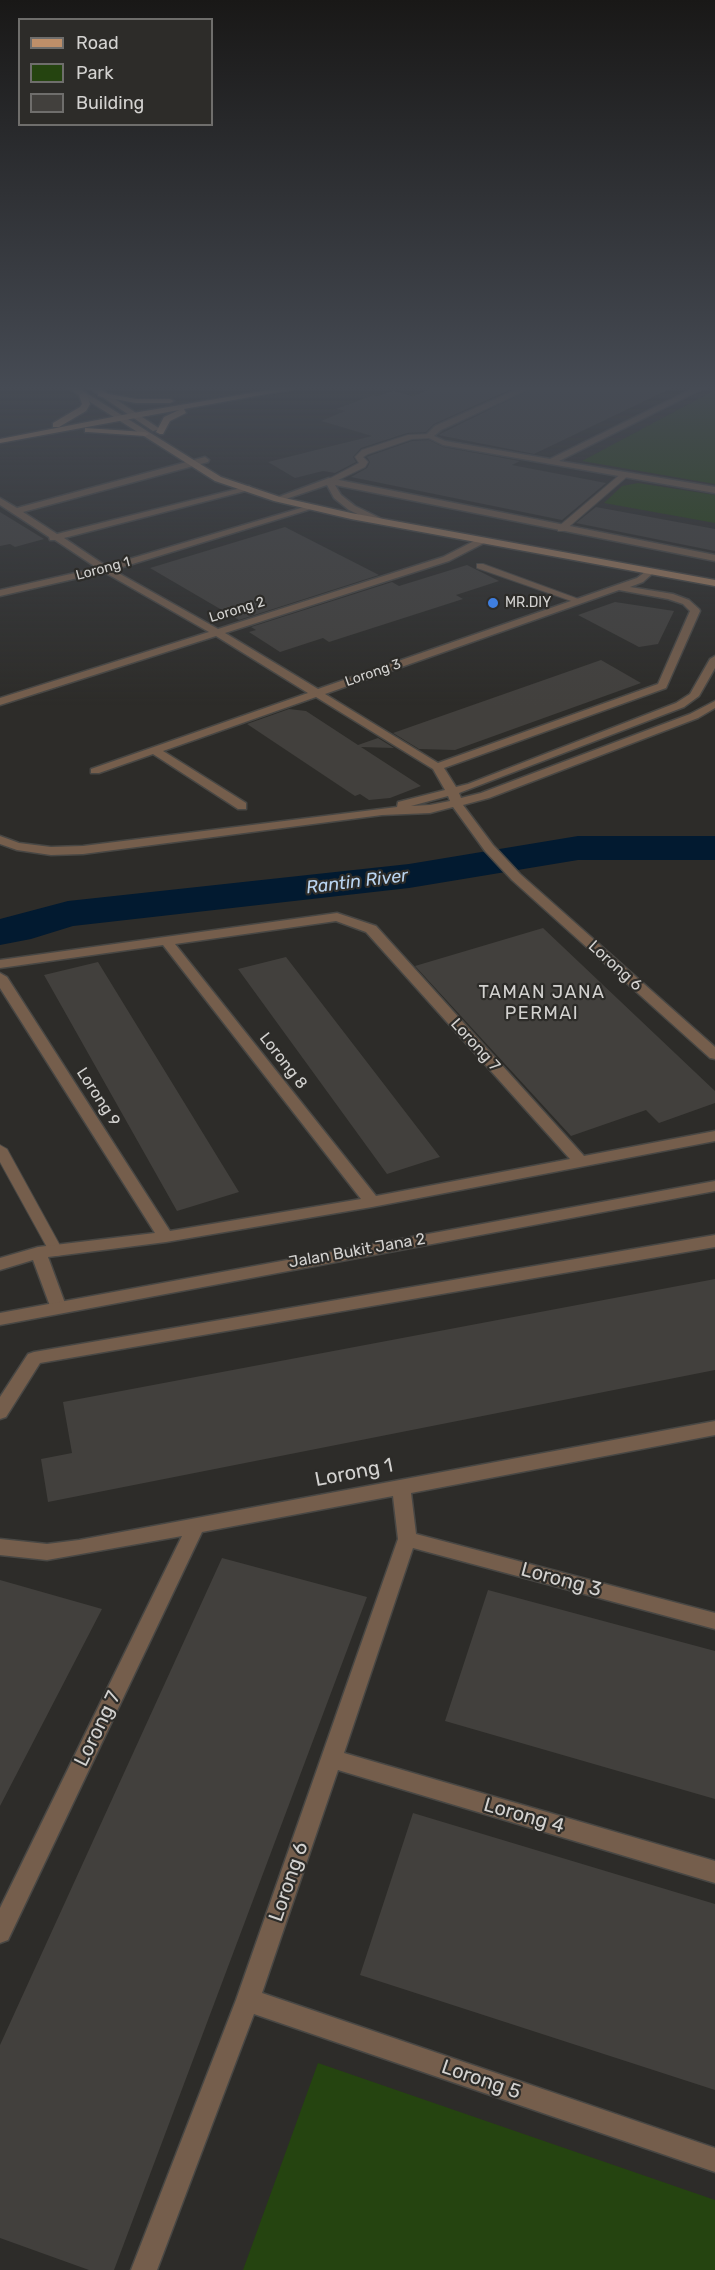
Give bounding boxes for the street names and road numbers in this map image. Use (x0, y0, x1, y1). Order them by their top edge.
street label: Lorong 1 (74, 554, 132, 584)
street label: Lorong 2 (207, 594, 267, 626)
street label: Lorong 3 (343, 656, 403, 690)
street label: Lorong 6 (584, 937, 646, 995)
street label: Lorong 7 (446, 1015, 504, 1075)
street label: Lorong 8 (255, 1029, 311, 1093)
street label: Lorong 9 (72, 1064, 124, 1130)
street label: Jalan Bukit Jana 2 (287, 1230, 427, 1272)
street label: Lorong 1 (313, 1454, 395, 1492)
street label: Lorong 3 (518, 1558, 604, 1602)
street label: Lorong 7 (70, 1688, 126, 1770)
street label: Lorong 4 (481, 1793, 567, 1839)
street label: Lorong 6 (264, 1839, 314, 1925)
street label: Lorong 5 (438, 2055, 524, 2105)

